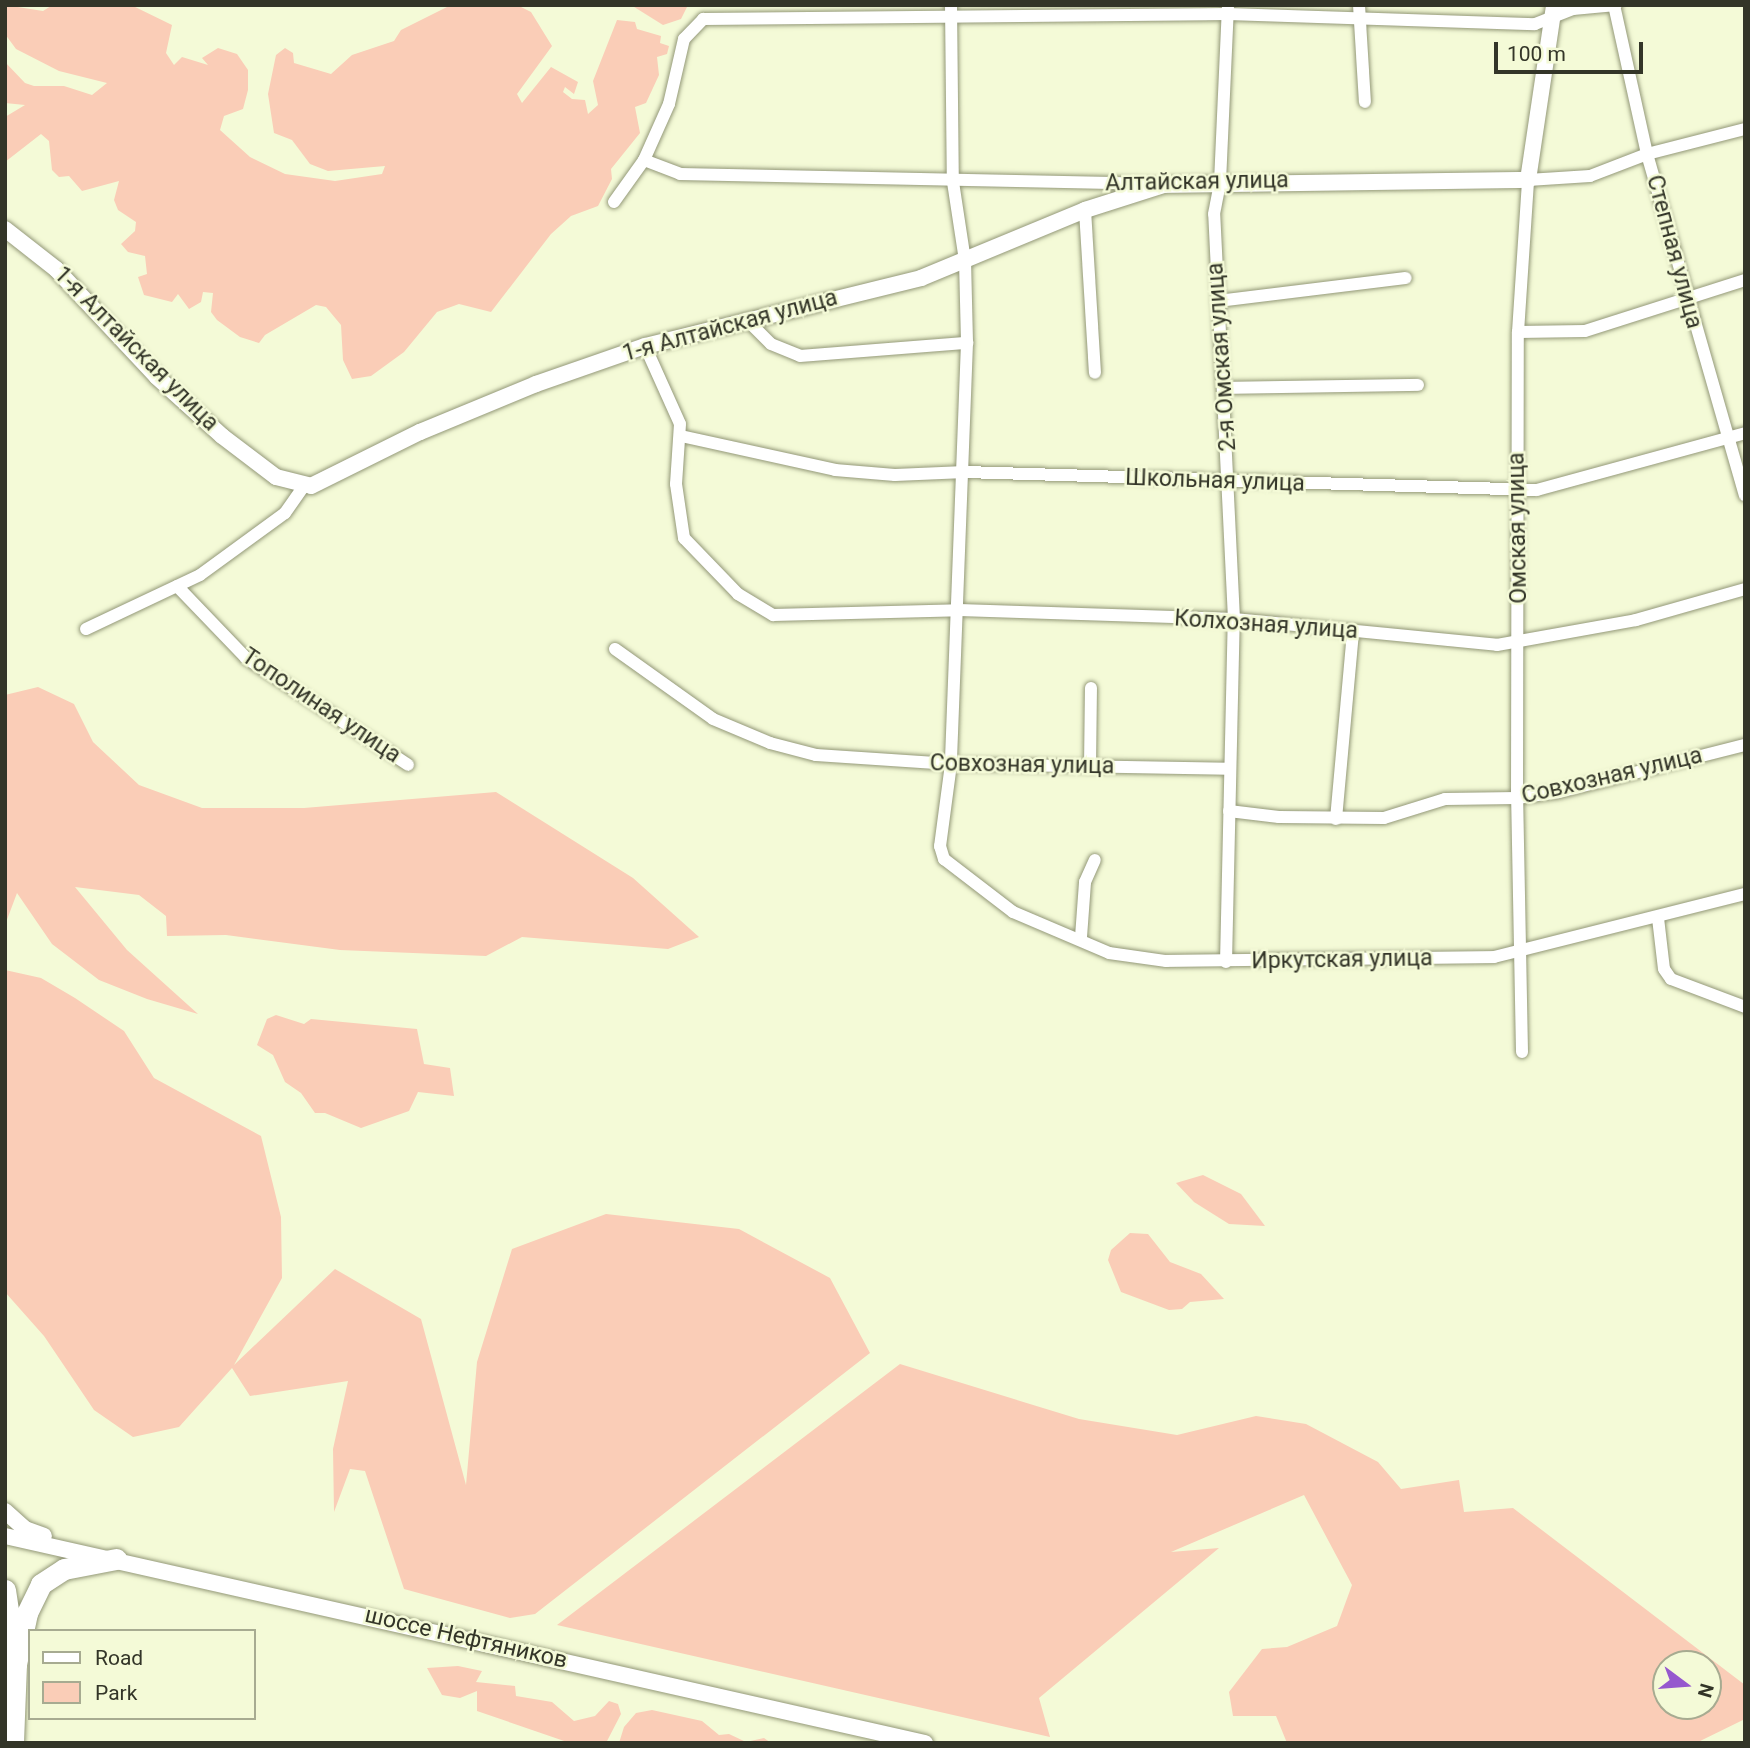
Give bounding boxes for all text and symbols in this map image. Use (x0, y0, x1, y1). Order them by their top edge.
scale bar (1498, 28, 1647, 72)
text: 100 m (1507, 42, 1566, 66)
street label: Алтайская улица (1105, 167, 1289, 197)
street label: Степная улица (1640, 172, 1708, 332)
street label: 1-я Алтайская улица (48, 261, 224, 437)
street label: 2-я Омская улица (1202, 262, 1242, 452)
street label: 1-я Алтайская улица (620, 284, 840, 368)
street label: Омская улица (1503, 452, 1533, 604)
street label: Школьная улица (1125, 464, 1305, 498)
street label: Колхозная улица (1173, 605, 1359, 645)
street label: Тополиная улица (236, 643, 406, 769)
street label: Совхозная улица (1519, 742, 1705, 810)
street label: Совхозная улица (930, 750, 1114, 780)
street label: Иркутская улица (1251, 945, 1433, 975)
street label: шоссе Нефтяников (362, 1601, 570, 1675)
legend (28, 1629, 256, 1720)
text: Road (95, 1646, 143, 1670)
north arrow (1652, 1650, 1722, 1720)
text: Park (95, 1681, 137, 1705)
text: N (1693, 1681, 1719, 1700)

